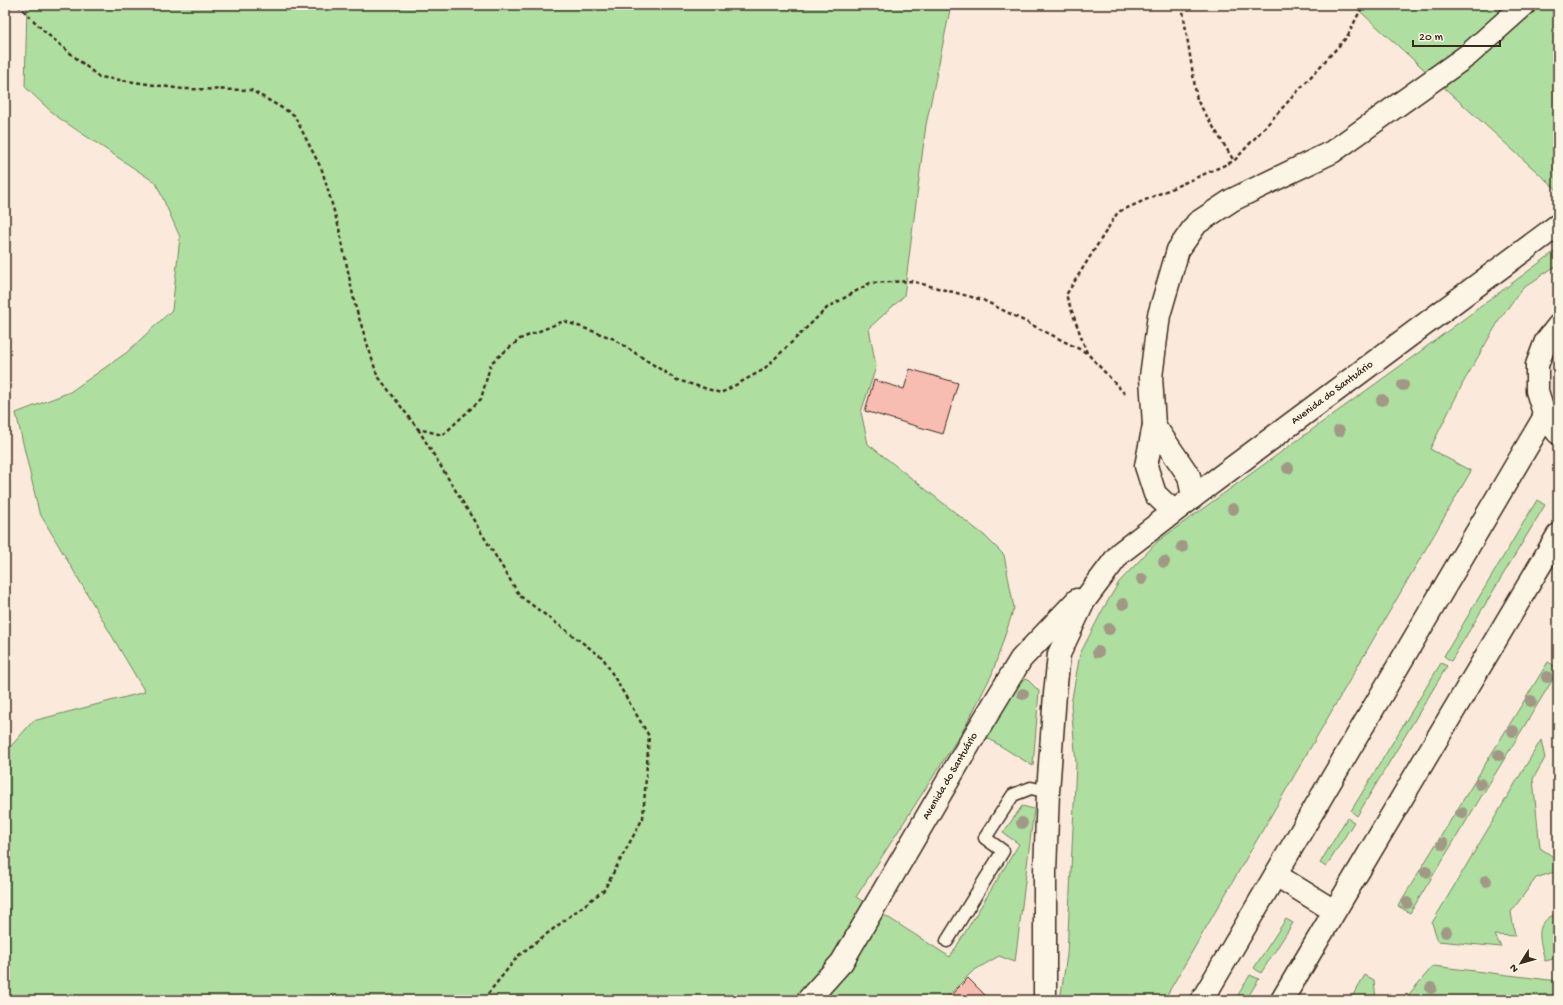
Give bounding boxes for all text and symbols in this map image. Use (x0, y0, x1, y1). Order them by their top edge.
scale bar (1413, 22, 1500, 48)
text: 20 m (1419, 31, 1444, 45)
street label: Avenida do Santuário (1289, 359, 1376, 427)
street label: Avenida do Santuário (920, 730, 981, 822)
north arrow (1501, 943, 1541, 983)
text: N (1508, 961, 1522, 974)

